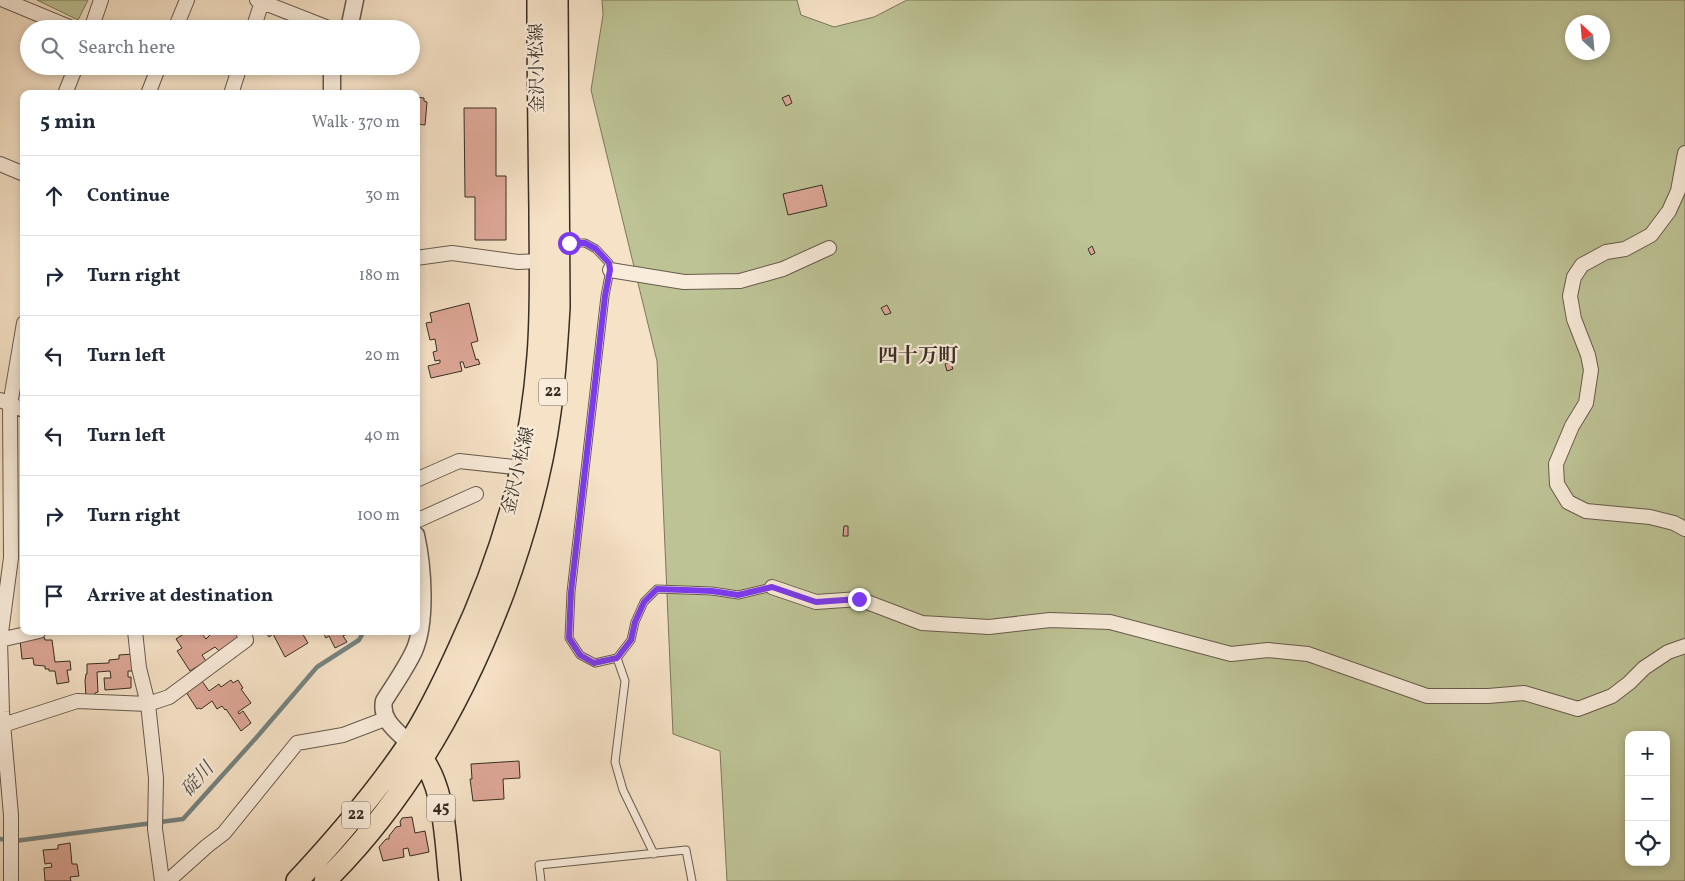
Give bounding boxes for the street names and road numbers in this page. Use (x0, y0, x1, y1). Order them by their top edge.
street label: 金沢小松線 (525, 23, 551, 113)
road number: 22 (539, 378, 567, 406)
street label: 金沢小松線 (497, 424, 541, 518)
road number: 45 (427, 794, 455, 821)
road number: 22 (342, 802, 370, 828)

